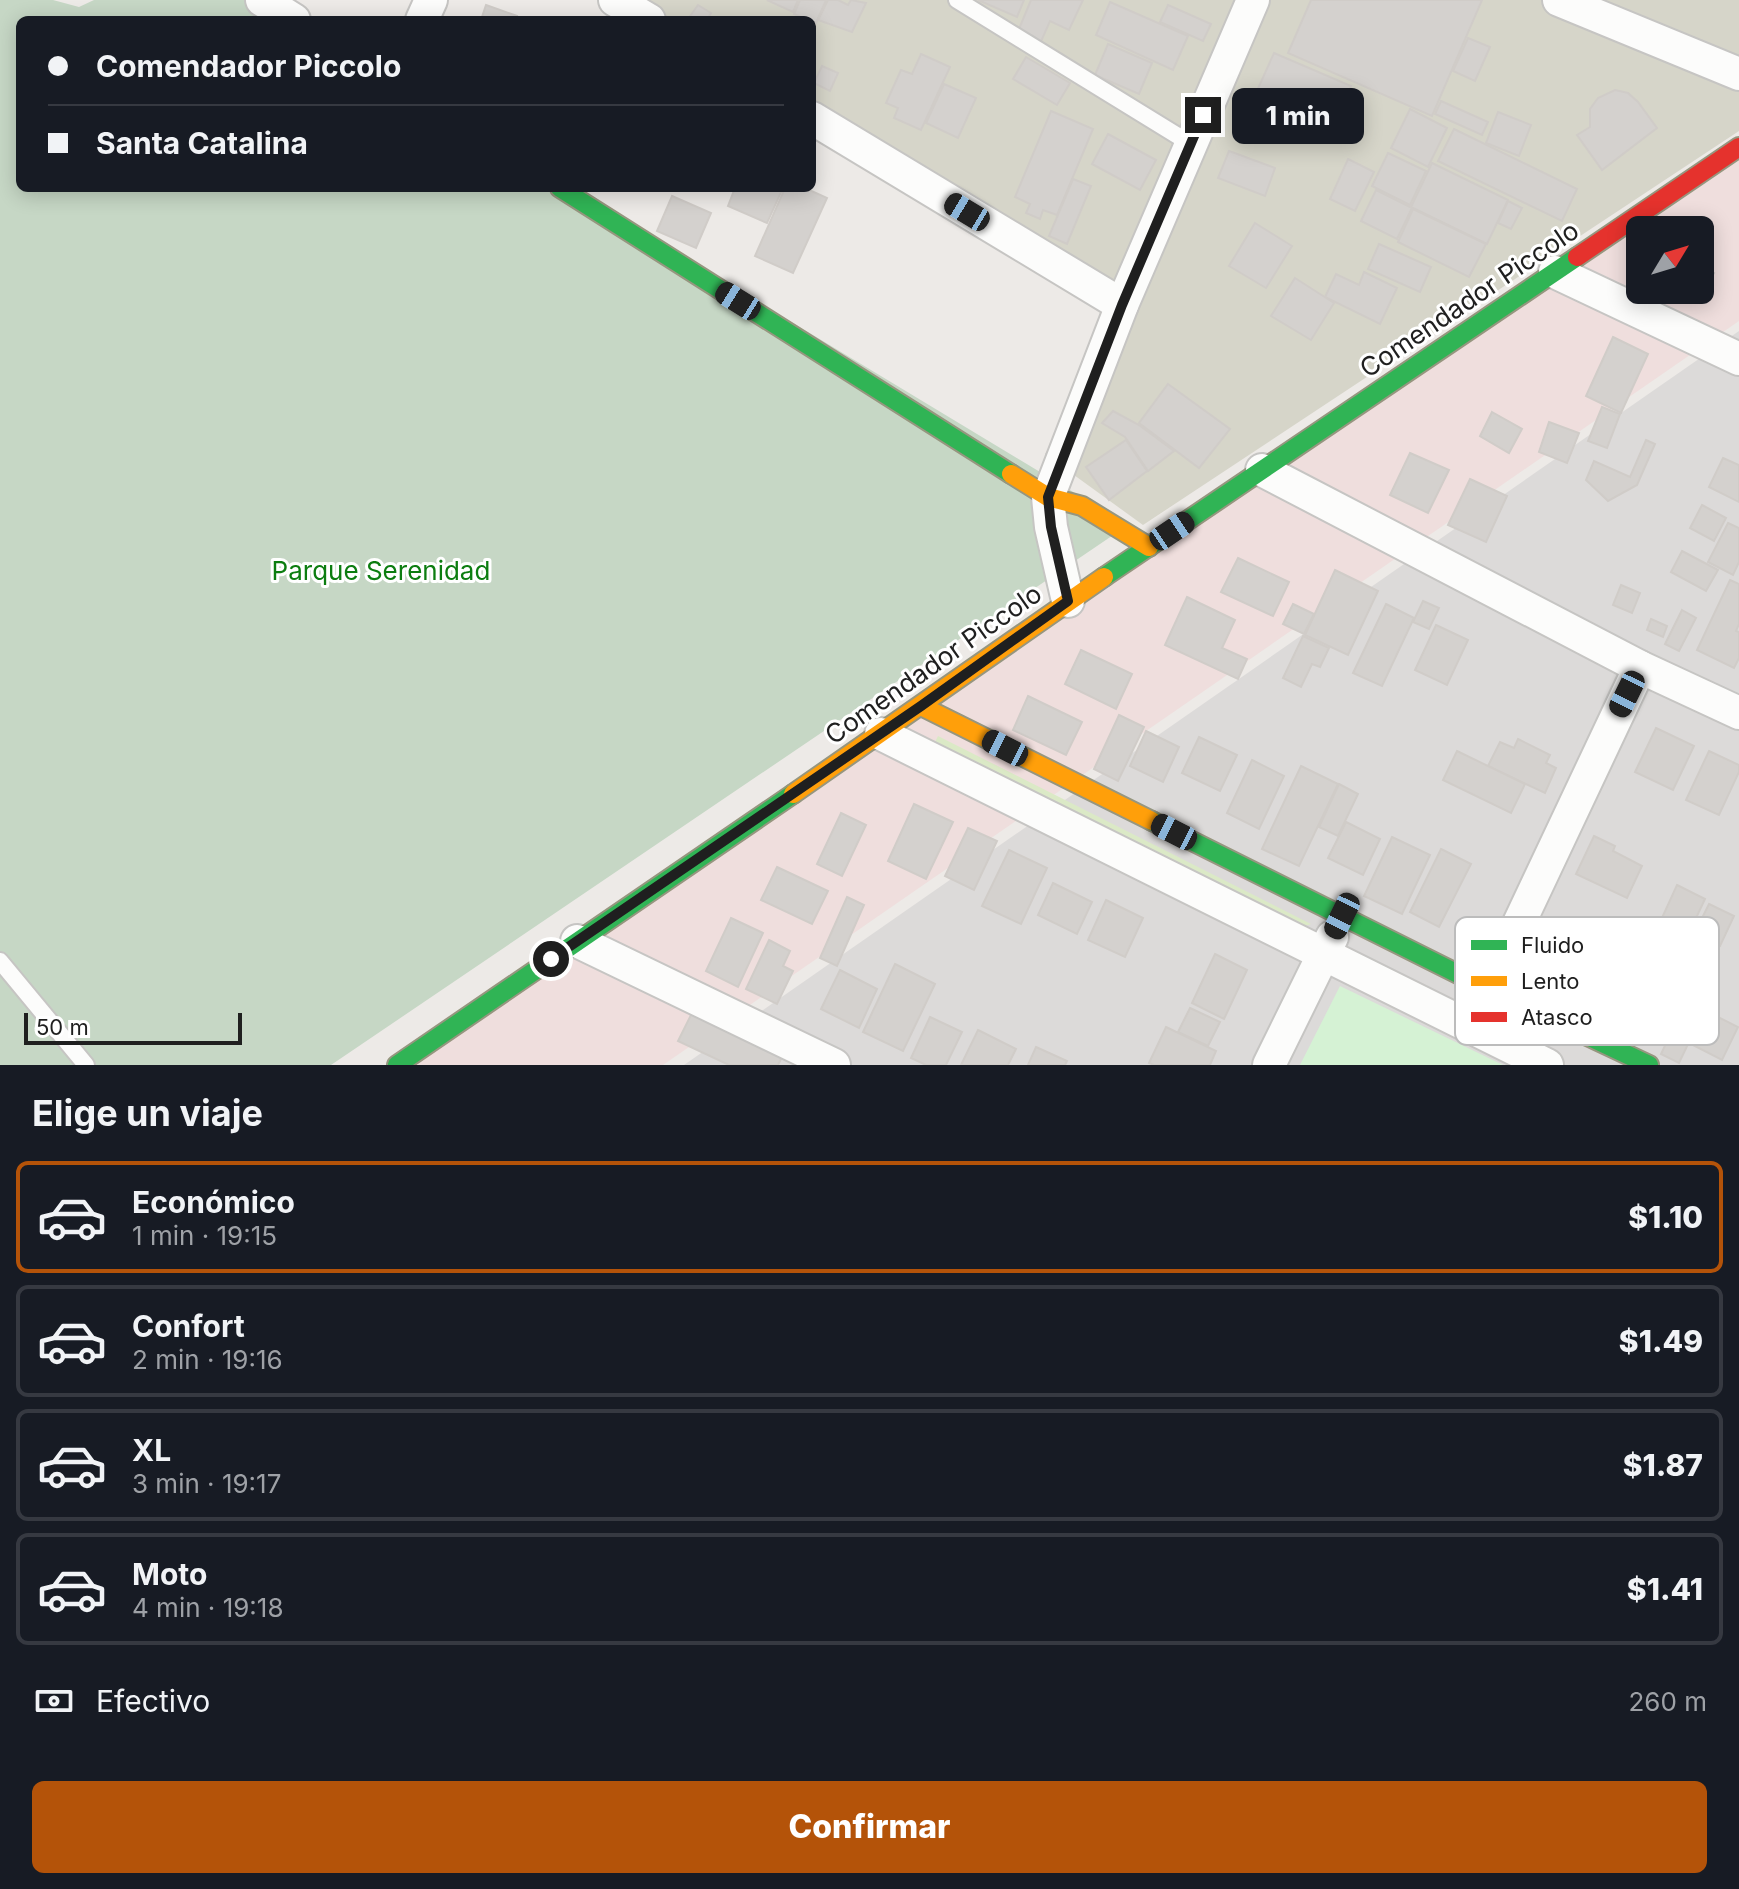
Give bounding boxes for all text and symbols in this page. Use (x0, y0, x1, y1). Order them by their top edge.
text: Comendador Piccolo (96, 48, 401, 84)
callout: 1 min (1231, 87, 1363, 143)
route end (1185, 97, 1221, 133)
text: 1 min (1265, 100, 1331, 131)
text: Santa Catalina (96, 125, 308, 161)
car (940, 189, 994, 235)
street label: Comendador Piccolo (1354, 214, 1584, 384)
north arrow (1626, 216, 1714, 304)
map controls (1626, 216, 1714, 304)
car (711, 278, 765, 324)
car (1145, 508, 1199, 554)
park label: Parque Serenidad (272, 555, 490, 586)
street label: Comendador Piccolo (819, 578, 1047, 750)
car (1606, 667, 1648, 721)
car (978, 726, 1032, 770)
car (1147, 810, 1201, 854)
car (1321, 889, 1363, 943)
legend (1455, 917, 1719, 1045)
text: Fluido (1521, 932, 1584, 958)
route start (533, 941, 569, 977)
text: Lento (1521, 968, 1579, 994)
text: Atasco (1521, 1004, 1593, 1030)
scale bar (24, 1009, 242, 1045)
text: 50 m (36, 1014, 89, 1040)
text: Elige un viaje (32, 1091, 263, 1135)
icon: car (36, 1181, 108, 1253)
text: Económico (132, 1184, 295, 1220)
text: $1.10 (1628, 1199, 1703, 1235)
text: 1 min · 19:15 (132, 1220, 277, 1251)
icon: car (36, 1305, 108, 1377)
text: Confort (132, 1308, 245, 1344)
text: $1.49 (1619, 1323, 1703, 1359)
text: 2 min · 19:16 (132, 1344, 283, 1375)
icon: car (36, 1429, 108, 1501)
text: XL (132, 1432, 171, 1468)
text: $1.87 (1623, 1447, 1703, 1483)
text: 3 min · 19:17 (132, 1468, 281, 1499)
icon: car (36, 1553, 108, 1625)
text: Moto (132, 1556, 207, 1592)
text: $1.41 (1627, 1571, 1703, 1607)
text: 4 min · 19:18 (132, 1592, 284, 1623)
icon: cash (32, 1679, 76, 1723)
text: Efectivo (96, 1683, 210, 1719)
text: 260 m (1629, 1686, 1707, 1717)
button: Confirmar (32, 1781, 1707, 1873)

